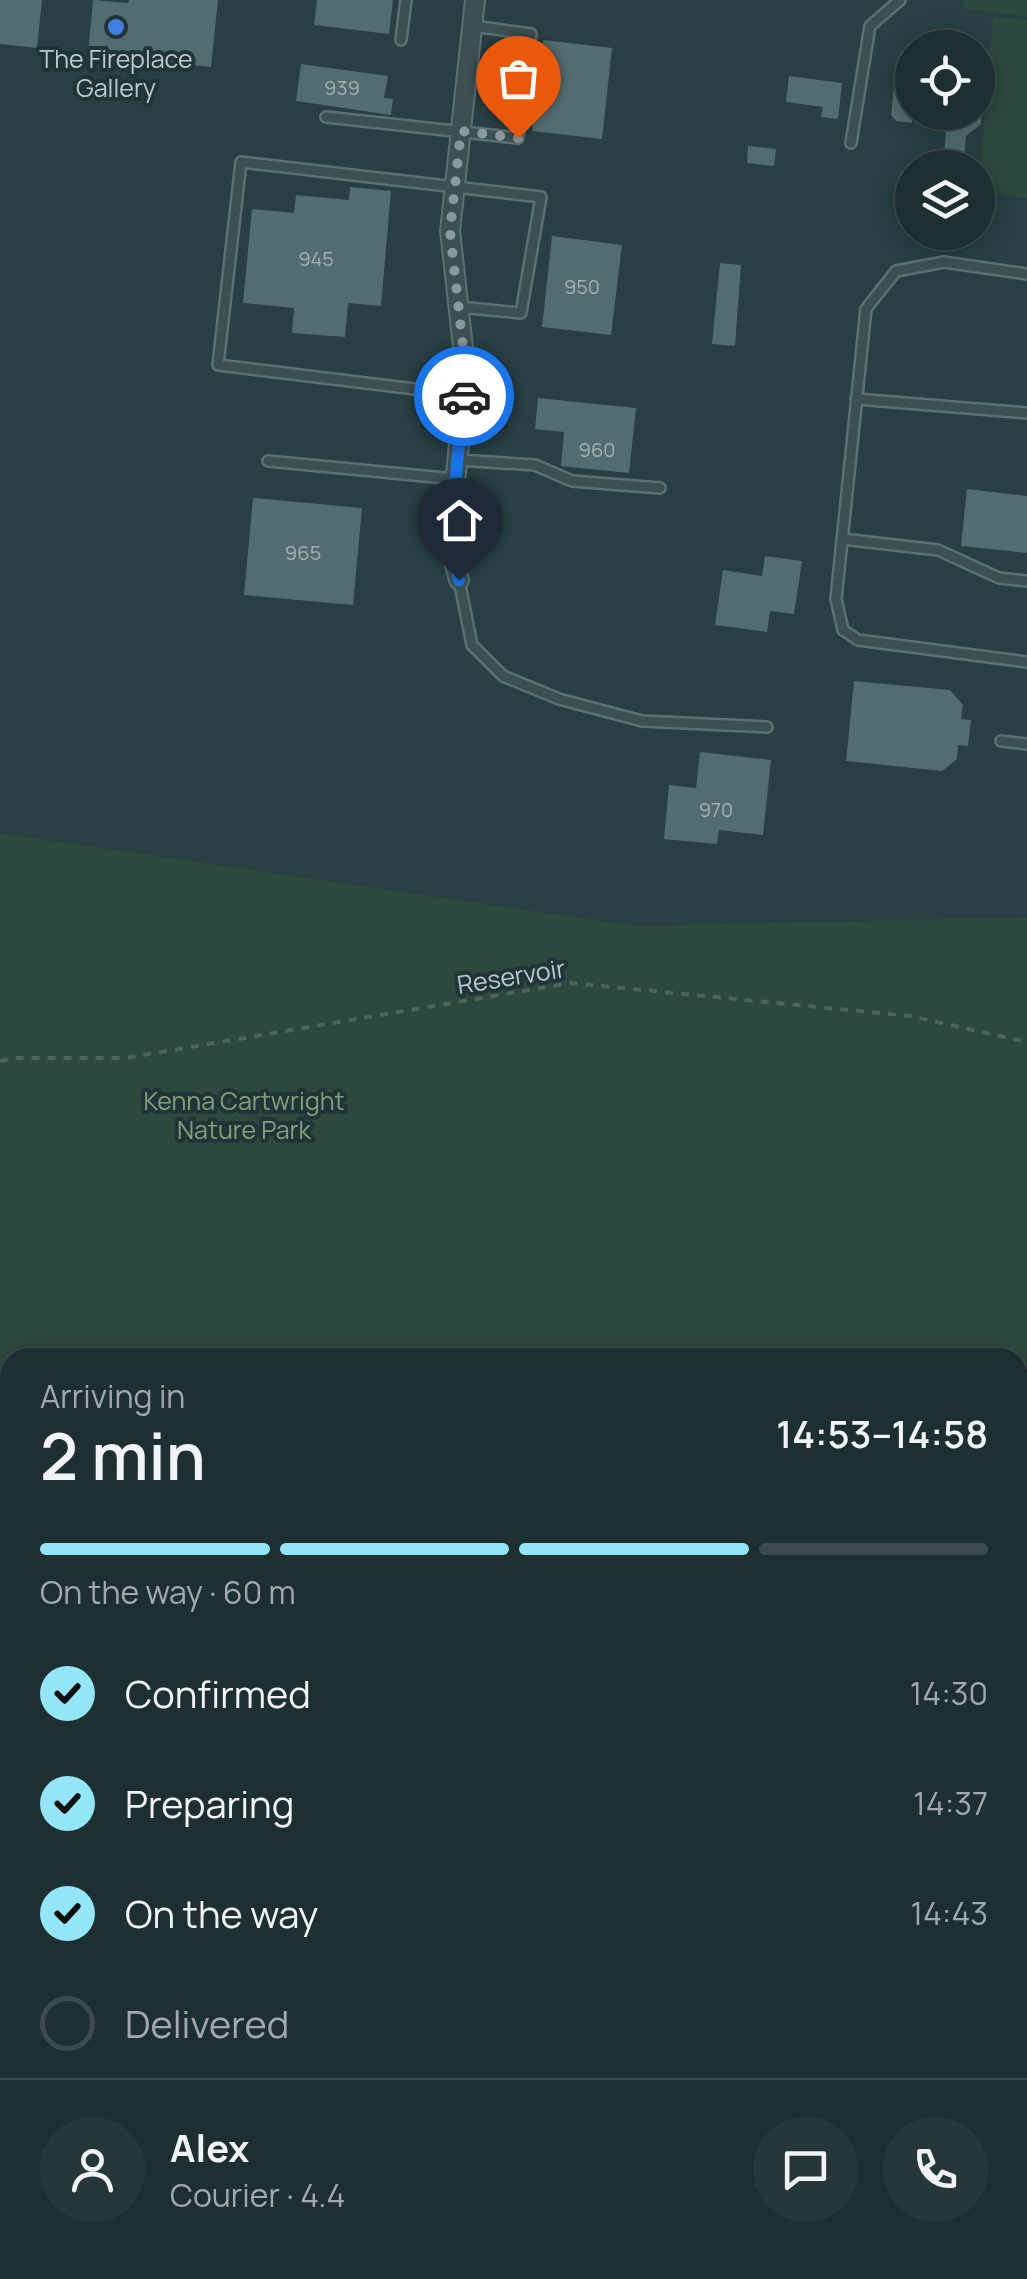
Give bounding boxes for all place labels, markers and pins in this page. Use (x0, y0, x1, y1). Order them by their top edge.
marker: The Fireplace Gallery (105, 16, 127, 38)
pin (476, 36, 561, 139)
place label: The Fireplace Gallery (39, 41, 193, 105)
pin (417, 478, 502, 581)

